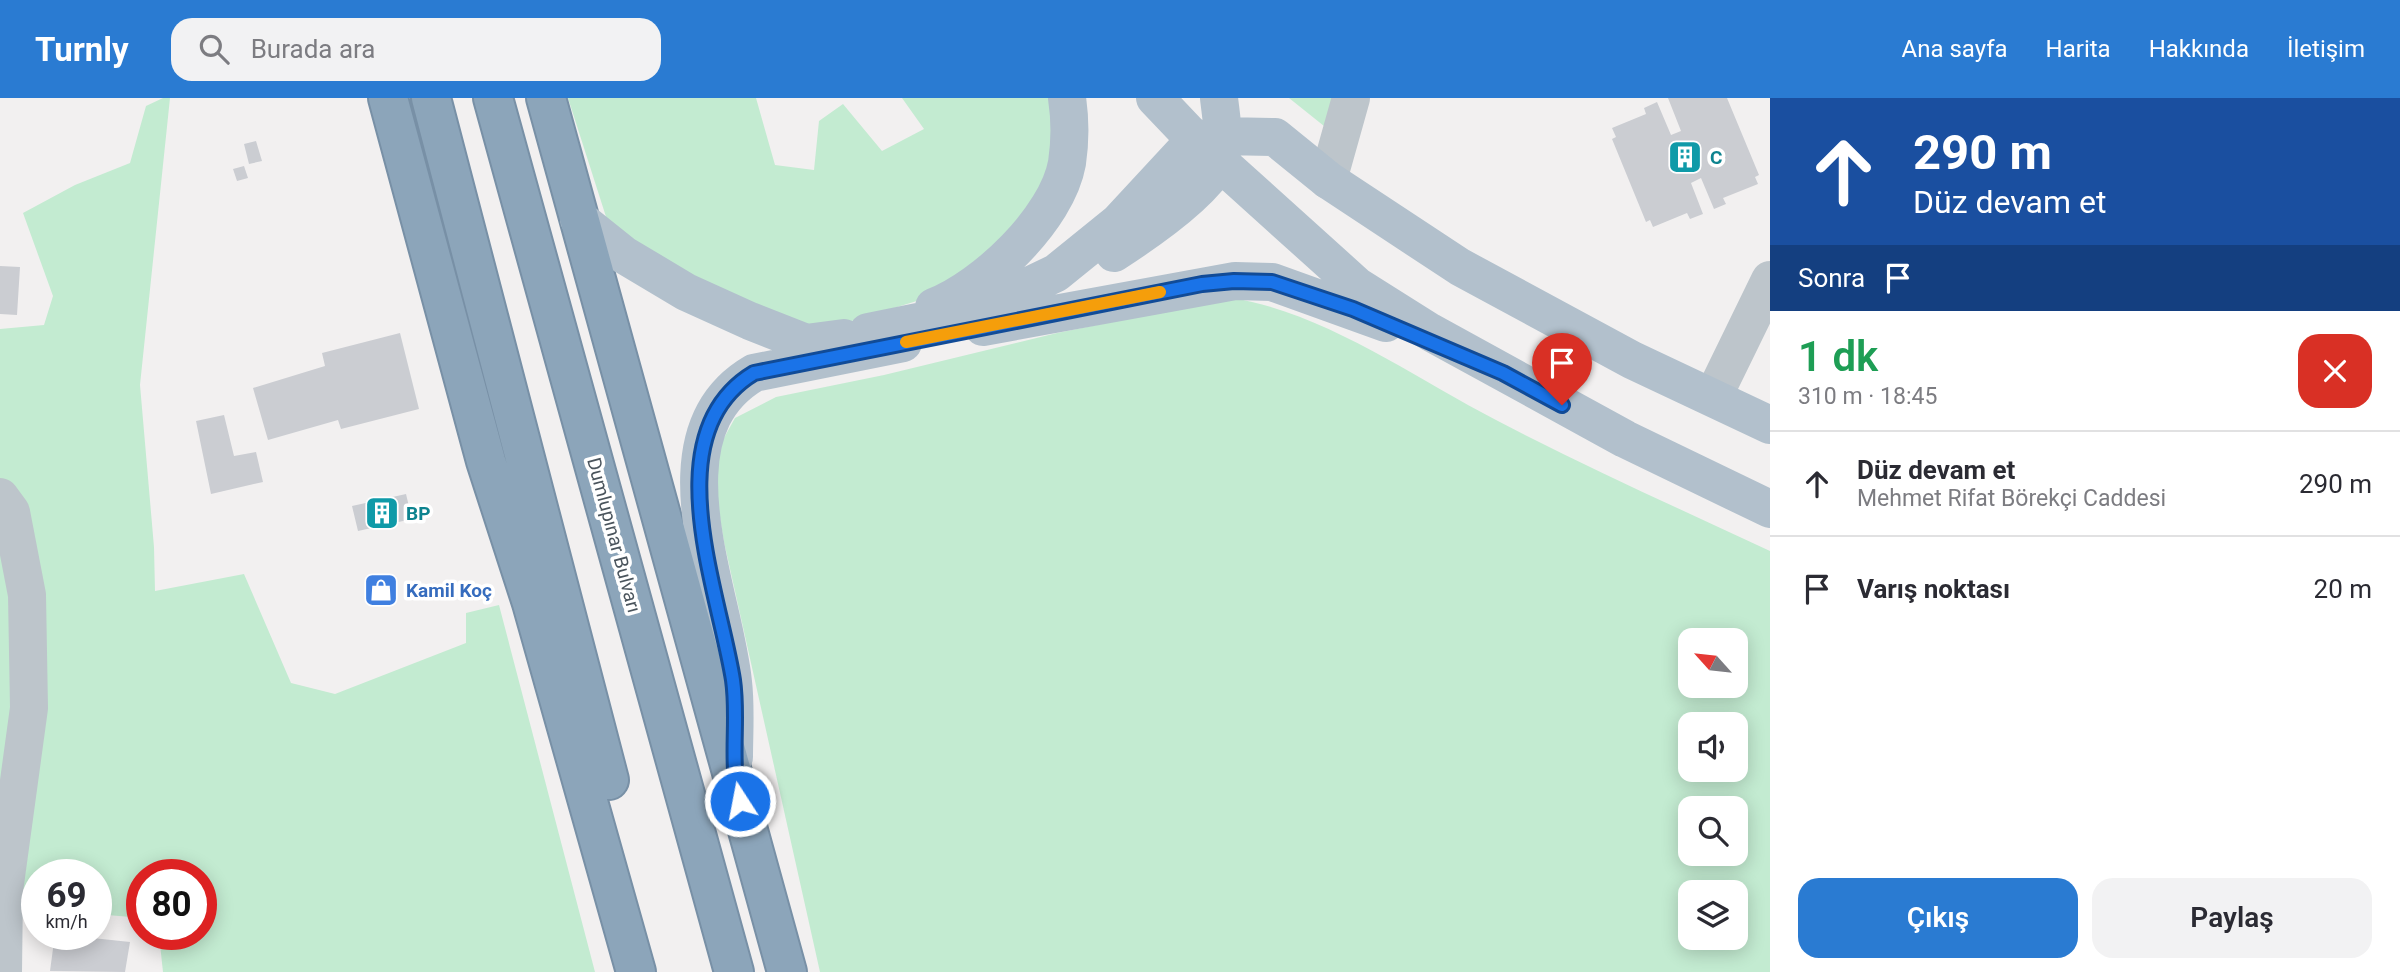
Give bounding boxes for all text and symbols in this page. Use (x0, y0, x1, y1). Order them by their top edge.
search box (171, 18, 661, 81)
text: Turnly (35, 30, 129, 69)
icon: search (195, 30, 233, 68)
text: Burada ara (251, 34, 375, 64)
text: Ana sayfa (1902, 35, 2008, 63)
text: Harita (2046, 35, 2111, 63)
text: Hakkında (2149, 35, 2249, 63)
text: İletişim (2287, 35, 2365, 63)
text: 290 m (1913, 124, 2052, 181)
icon: ahead (1798, 126, 1889, 217)
building icon: C (1666, 138, 1704, 176)
place label: C (1710, 146, 1722, 169)
text: Düz devam et (1913, 183, 2106, 221)
icon: arrive (1879, 259, 1917, 297)
text: Sonra (1798, 263, 1865, 293)
text: 1 dk (1798, 332, 1878, 381)
pin (1532, 333, 1592, 405)
button: close (2298, 334, 2372, 408)
icon: arrive (1543, 344, 1581, 382)
text: 310 m · 18:45 (1798, 383, 1937, 410)
street label: Dumlupınar Bulvarı (582, 455, 646, 615)
text: Düz devam et (1857, 455, 2015, 485)
icon: ahead (1798, 465, 1836, 503)
text: 290 m (2299, 469, 2372, 499)
text: Mehmet Rifat Börekçi Caddesi (1857, 485, 2166, 512)
building icon: BP (363, 494, 401, 532)
place label: BP (406, 502, 430, 525)
icon: arrive (1798, 570, 1836, 608)
shop icon: Kamil Koç (362, 571, 400, 609)
text: Varış noktası (1857, 574, 2010, 604)
text: 20 m (2314, 574, 2372, 604)
place label: Kamil Koç (406, 579, 492, 602)
north arrow (1678, 628, 1748, 698)
map controls (1678, 628, 1748, 950)
button: sound (1678, 712, 1748, 782)
position arrow (703, 764, 777, 838)
button: search (1678, 796, 1748, 866)
speed limit sign: 80 (126, 859, 217, 950)
text: 69 (46, 875, 87, 916)
button: Çıkış (1798, 878, 2078, 958)
button: Paylaş (2092, 878, 2372, 958)
button: layers (1678, 880, 1748, 950)
text: km/h (45, 911, 88, 932)

